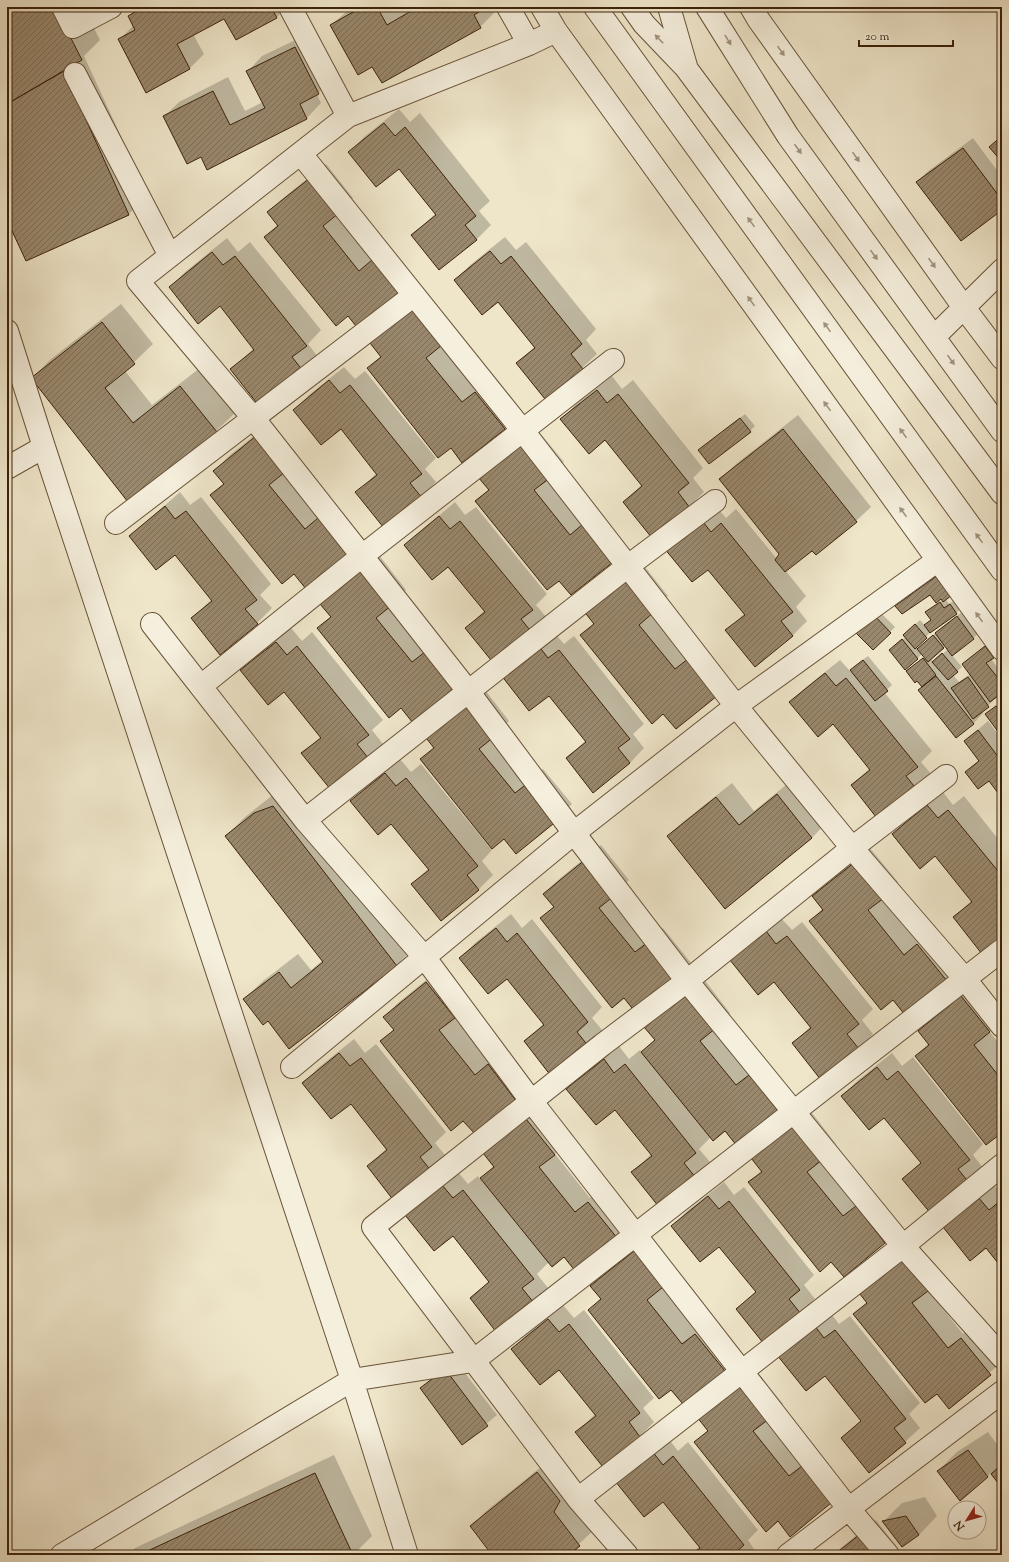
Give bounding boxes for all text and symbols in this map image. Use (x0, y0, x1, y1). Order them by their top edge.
scale bar (859, 22, 953, 48)
text: 20 m (865, 28, 890, 46)
one-way arrow (655, 35, 664, 44)
one-way arrow (724, 35, 732, 45)
one-way arrow (777, 46, 785, 56)
one-way arrow (794, 144, 802, 155)
one-way arrow (852, 152, 860, 162)
one-way arrow (747, 217, 755, 227)
one-way arrow (870, 249, 879, 260)
one-way arrow (927, 257, 936, 268)
one-way arrow (747, 296, 755, 306)
one-way arrow (823, 322, 831, 333)
one-way arrow (947, 355, 955, 365)
one-way arrow (823, 401, 831, 412)
one-way arrow (899, 427, 907, 438)
one-way arrow (899, 506, 907, 517)
one-way arrow (975, 533, 983, 543)
one-way arrow (975, 612, 983, 623)
north arrow (947, 1500, 987, 1540)
text: N (951, 1517, 969, 1535)

